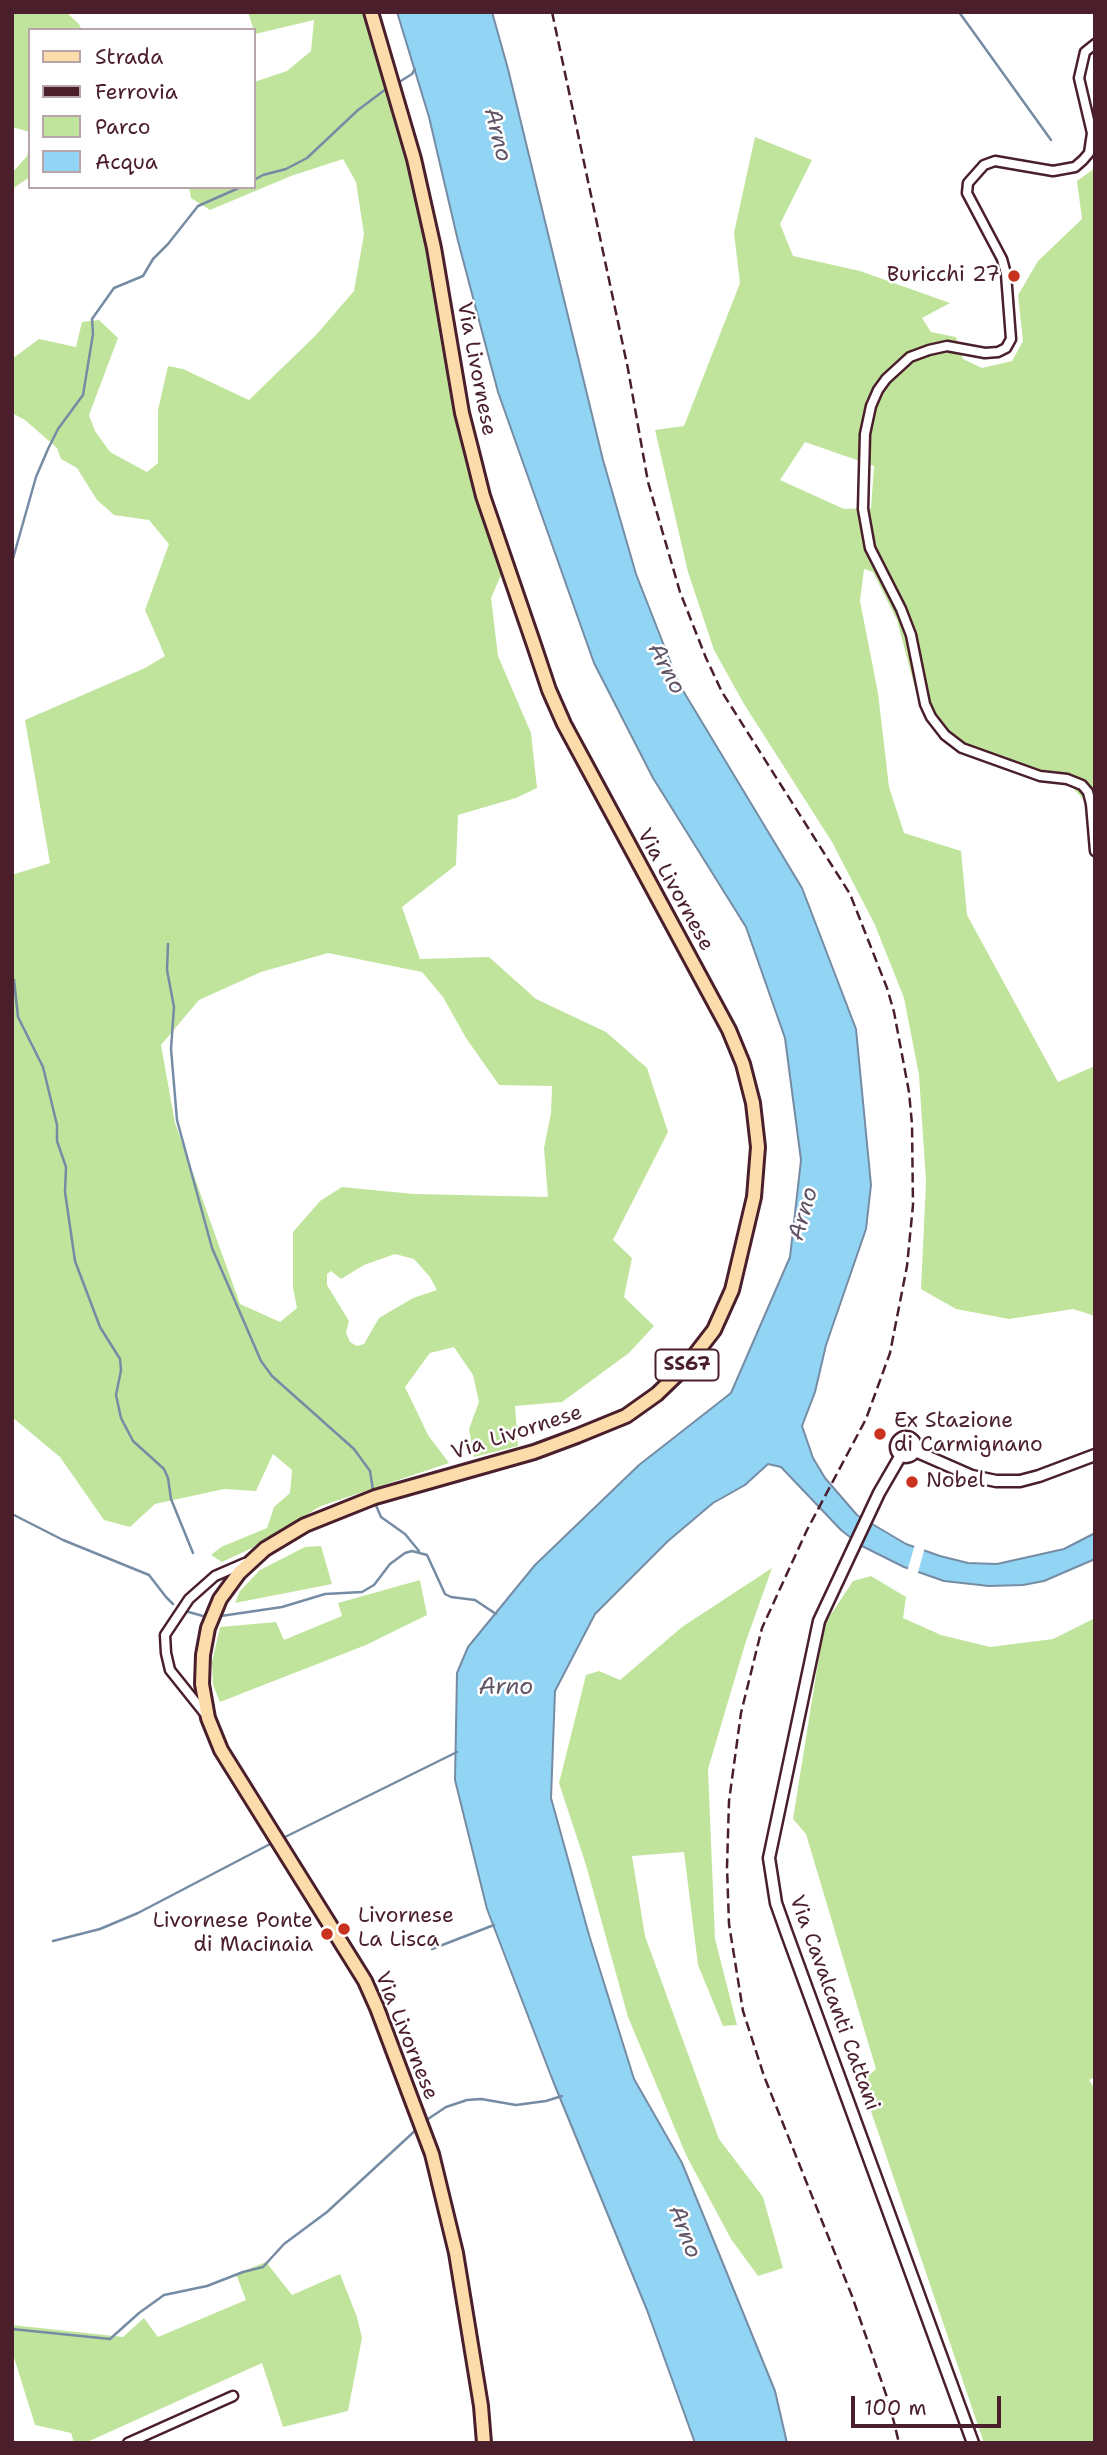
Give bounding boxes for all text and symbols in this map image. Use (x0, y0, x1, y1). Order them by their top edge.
legend (28, 28, 256, 189)
text: Strada (95, 43, 163, 71)
text: Ferrovia (95, 78, 178, 106)
water label: Arno (477, 105, 517, 165)
text: Parco (95, 113, 150, 141)
text: Acqua (95, 148, 158, 176)
place label: Buricchi 27 (887, 263, 1000, 289)
marker: Buricchi 27 (1006, 268, 1022, 284)
street label: Via Livornese (451, 300, 501, 438)
water label: Arno (641, 638, 691, 700)
street label: Via Livornese (631, 824, 719, 956)
water label: Arno (783, 1184, 825, 1244)
road number: SS67 (656, 1350, 718, 1380)
street label: Via Livornese (449, 1400, 585, 1466)
place label: Ex Stazione di Carmignano (894, 1409, 1043, 1459)
marker: Ex Stazione di Carmignano (872, 1426, 888, 1442)
place label: Nobel (926, 1469, 985, 1495)
marker: Nobel (904, 1474, 920, 1490)
water label: Arno (479, 1674, 533, 1702)
street label: Via Cavalcanti Cattani (783, 1892, 885, 2114)
place label: Livornese La Lisca (358, 1904, 454, 1954)
place label: Livornese Ponte di Macinaia (153, 1909, 313, 1959)
marker: Livornese La Lisca (336, 1921, 352, 1937)
marker: Livornese Ponte di Macinaia (319, 1926, 335, 1942)
street label: Via Livornese (369, 1968, 443, 2104)
water label: Arno (661, 2202, 707, 2262)
scale bar (855, 2382, 1006, 2426)
text: 100 m (864, 2394, 927, 2422)

